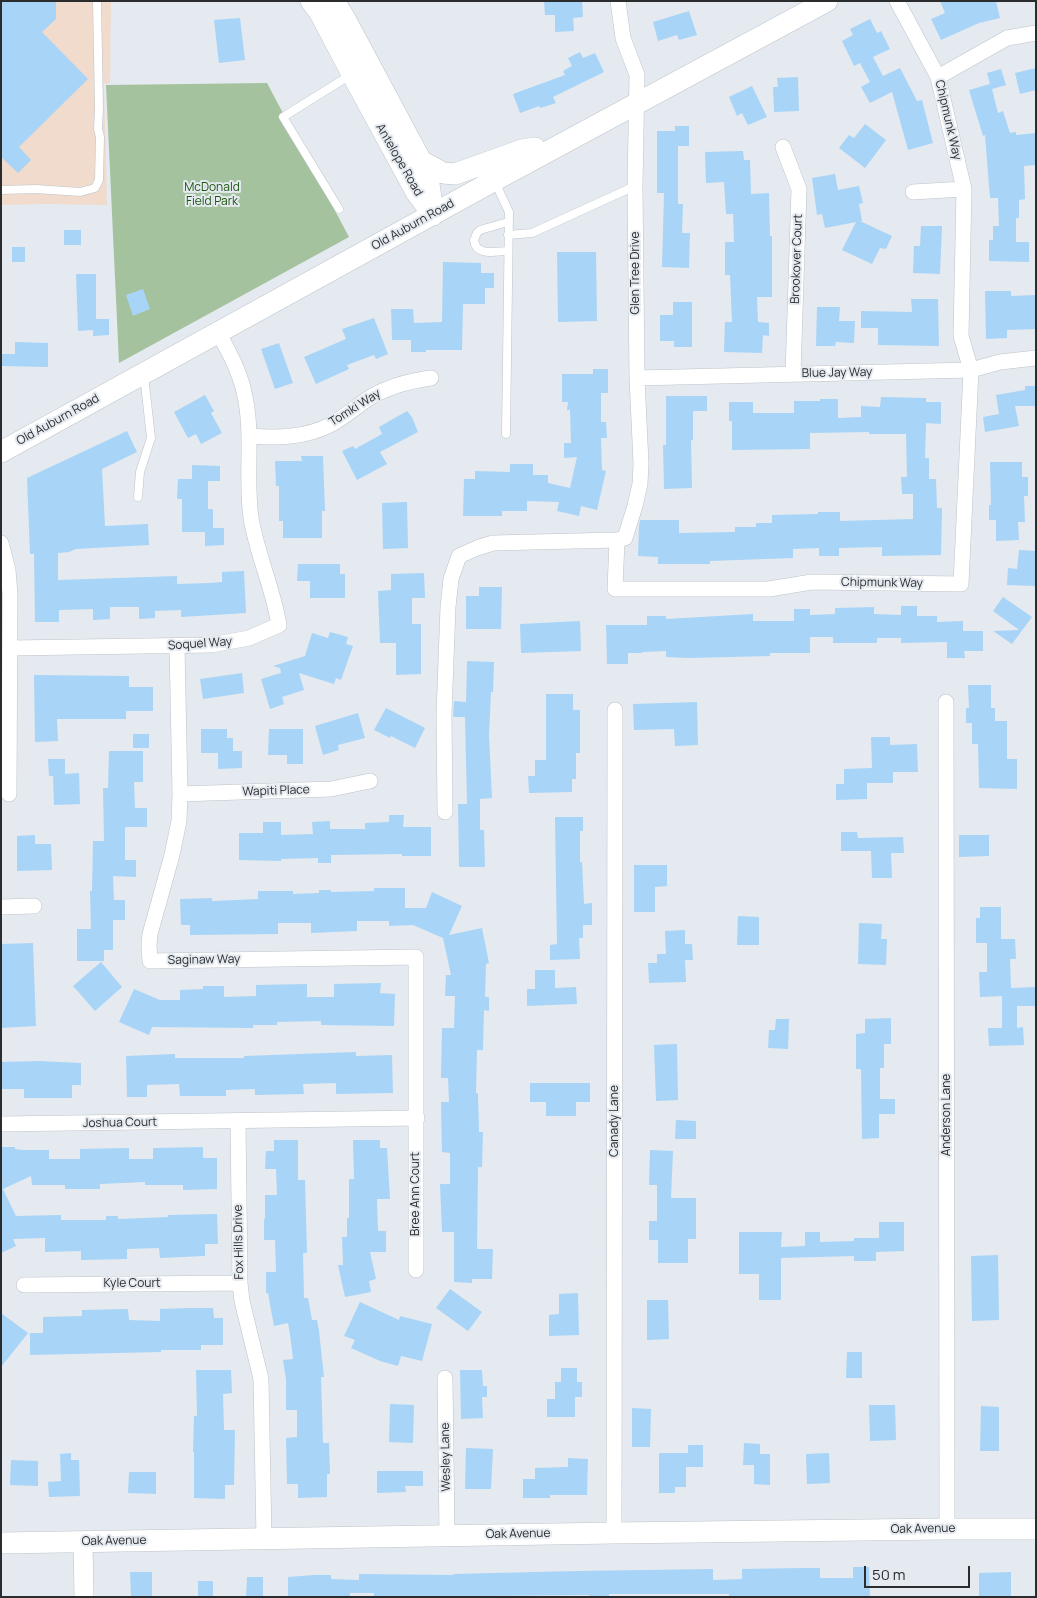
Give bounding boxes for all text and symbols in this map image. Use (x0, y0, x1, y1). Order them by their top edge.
street label: Chipmunk Way (932, 79, 964, 161)
street label: Antelope Road (372, 121, 426, 199)
park label: McDonald Field Park (184, 181, 240, 209)
street label: Old Auburn Road (369, 196, 457, 254)
street label: Brookover Court (788, 214, 806, 304)
street label: Glen Tree Drive (629, 232, 643, 314)
street label: Blue Jay Way (802, 365, 872, 381)
street label: Tomki Way (327, 387, 383, 429)
street label: Old Auburn Road (14, 391, 102, 449)
street label: Chipmunk Way (841, 575, 923, 591)
street label: Soquel Way (167, 635, 233, 653)
street label: Wapiti Place (242, 783, 310, 799)
street label: Saginaw Way (168, 952, 240, 968)
street label: Anderson Lane (940, 1074, 954, 1156)
street label: Canady Lane (608, 1085, 622, 1157)
street label: Joshua Court (83, 1115, 157, 1131)
street label: Bree Ann Court (409, 1152, 423, 1236)
street label: Fox Hills Drive (231, 1204, 247, 1280)
street label: Kyle Court (103, 1277, 161, 1291)
street label: Wesley Lane (438, 1422, 454, 1492)
street label: Oak Avenue (890, 1521, 956, 1537)
street label: Oak Avenue (485, 1526, 551, 1542)
street label: Oak Avenue (81, 1533, 147, 1549)
scale bar (867, 1556, 973, 1588)
text: 50 m (872, 1564, 906, 1585)

